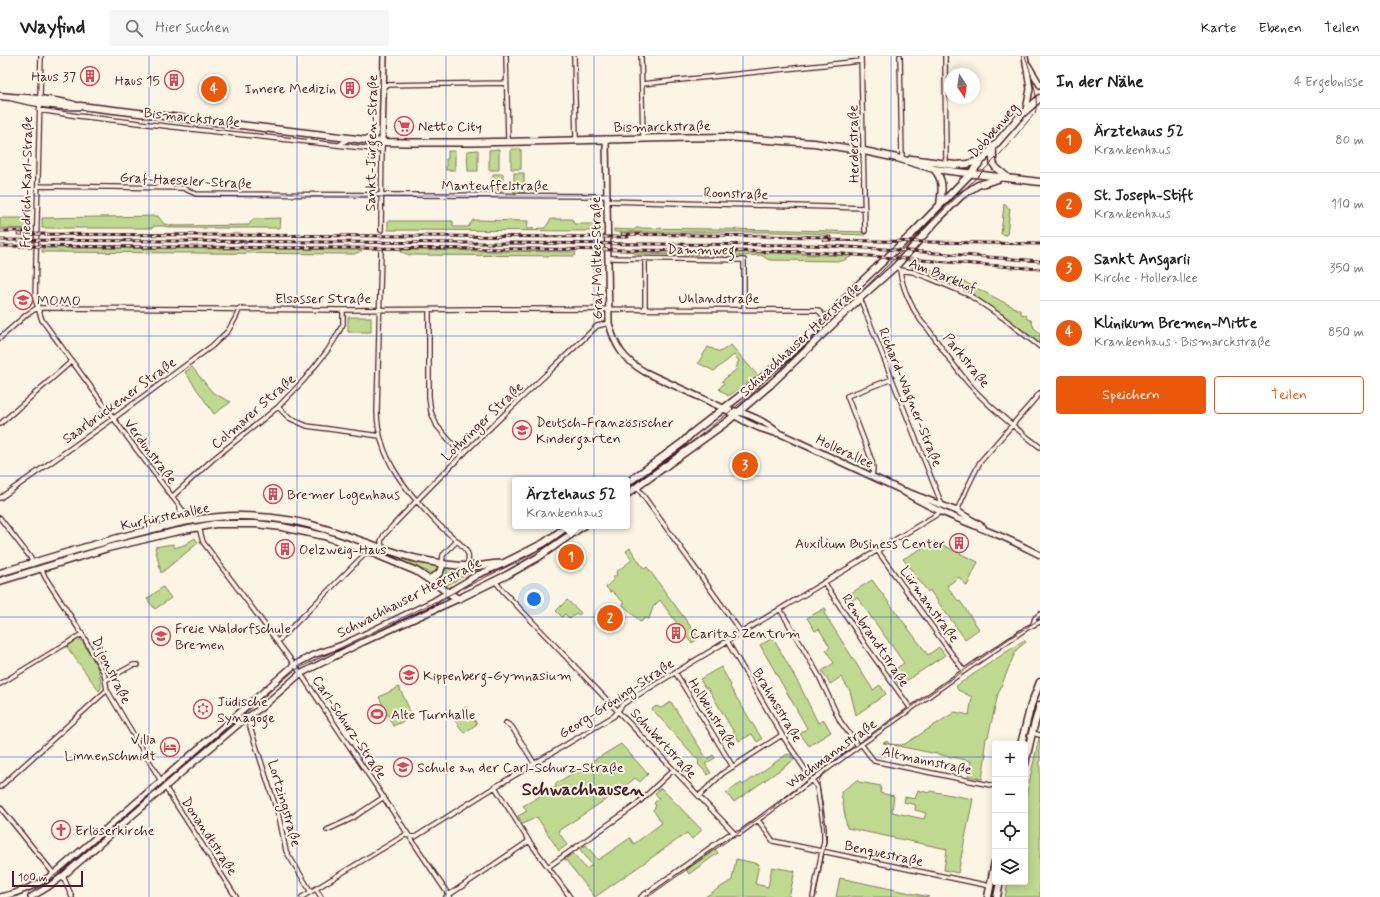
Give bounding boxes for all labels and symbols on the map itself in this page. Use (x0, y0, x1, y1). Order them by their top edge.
building icon: Haus 37 (79, 65, 101, 87)
place label: Haus 37 (31, 68, 76, 86)
north arrow (944, 68, 980, 104)
building icon: Haus 15 (163, 69, 185, 91)
place label: Haus 15 (115, 72, 160, 90)
pin: 4 (201, 74, 227, 104)
street label: Sankt-Jürgen-Straße (362, 74, 384, 212)
building icon: Innere Medizin (339, 77, 361, 99)
place label: Innere Medizin (244, 80, 336, 98)
street label: Dobbenweg (965, 99, 1023, 163)
street label: Bismarckstraße (143, 104, 241, 132)
street label: Herderstraße (844, 105, 864, 183)
supermarket icon: Netto City (393, 115, 415, 137)
street label: Friedrich-Karl-Straße (17, 116, 37, 248)
street label: Bismarckstraße (613, 117, 711, 137)
place label: Netto City (418, 118, 482, 136)
street label: Graf-Haeseler-Straße (119, 169, 253, 193)
street label: Manteuffelstraße (442, 177, 548, 195)
street label: Roonstraße (703, 184, 769, 204)
street label: Graf-Moltke-Straße (587, 196, 607, 320)
street label: Dammweg (667, 240, 735, 262)
street label: Am Barkhof (906, 254, 979, 298)
street label: Schwachhauser Heerstraße (736, 279, 865, 401)
school or university icon: MOMO (12, 289, 34, 311)
street label: Elsasser Straße (275, 290, 371, 308)
street label: Uhlandstraße (679, 290, 760, 308)
place label: MOMO (37, 292, 81, 310)
street label: Richard-Wagner-Straße (872, 325, 946, 470)
street label: Parkstraße (939, 330, 994, 392)
street label: Saarbrückener Straße (59, 353, 180, 448)
street label: Colmarer Straße (208, 370, 300, 453)
street label: Lothringer Straße (438, 378, 528, 466)
place label: Deutsch-Französischer Kindergarten (536, 414, 674, 450)
street label: Verdunstraße (120, 415, 181, 488)
school or university icon: Deutsch-Französischer Kindergarten (511, 419, 533, 441)
street label: Hollerallee (813, 431, 876, 473)
pin: 3 (732, 450, 758, 480)
building icon: Bremer Logenhaus (262, 483, 284, 505)
place label: Bremer Logenhaus (287, 486, 400, 505)
street label: Kurfürstenallee (119, 499, 211, 535)
building icon: Auxilium Business Center (948, 532, 970, 554)
place label: Auxilium Business Center (795, 535, 945, 553)
building icon: Oelzweig-Haus (274, 538, 296, 560)
place label: Oelzweig-Haus (299, 541, 387, 559)
pin: 1 (558, 542, 584, 572)
street label: Schwachhauser Heerstraße (334, 554, 485, 642)
street label: Lürmanstraße (895, 563, 963, 646)
your location (524, 589, 544, 609)
street label: Rembrandtstraße (837, 590, 913, 691)
pin: 2 (597, 603, 623, 633)
place label: Freie Waldorfschule Bremen (175, 620, 291, 654)
building icon: Caritas Zentrum (665, 622, 687, 644)
school or university icon: Freie Waldorfschule Bremen (150, 625, 172, 647)
place label: Caritas Zentrum (690, 625, 800, 643)
street label: Dijonstraße (87, 634, 135, 707)
street label: Georg-Gröning-Straße (555, 655, 678, 744)
school or university icon: Kippenberg-Gymnasium (398, 664, 420, 686)
street label: Brahmsstraße (748, 665, 806, 746)
place label: Kippenberg-Gymnasium (423, 667, 572, 687)
street label: Carl-Schurz-Straße (308, 672, 391, 783)
street label: Holbeinstraße (683, 675, 741, 752)
place label: Jüdische Synagoge (217, 693, 275, 729)
synagogue icon: Jüdische Synagoge (192, 698, 214, 720)
sports icon: Alte Turnhalle (366, 703, 388, 725)
street label: Schubertstraße (626, 705, 701, 783)
place label: Alte Turnhalle (391, 706, 475, 724)
street label: Wachmannstraße (783, 715, 881, 793)
place label: Villa Linnenschmidt (64, 731, 156, 765)
hotel icon: Villa Linnenschmidt (159, 736, 181, 758)
street label: Altmannstraße (880, 743, 974, 779)
school or university icon: Schule an der Carl-Schurz-Straße (392, 756, 414, 778)
street label: Lortzingstraße (262, 758, 305, 849)
place label: Schule an der Carl-Schurz-Straße (417, 759, 624, 777)
district label: Schwachhausen (522, 778, 645, 802)
street label: Donandtstraße (177, 794, 241, 879)
church icon: Erlöserkirche (50, 819, 72, 841)
place label: Erlöserkirche (75, 822, 154, 840)
street label: Benquestraße (843, 837, 925, 871)
scale bar (12, 869, 83, 888)

